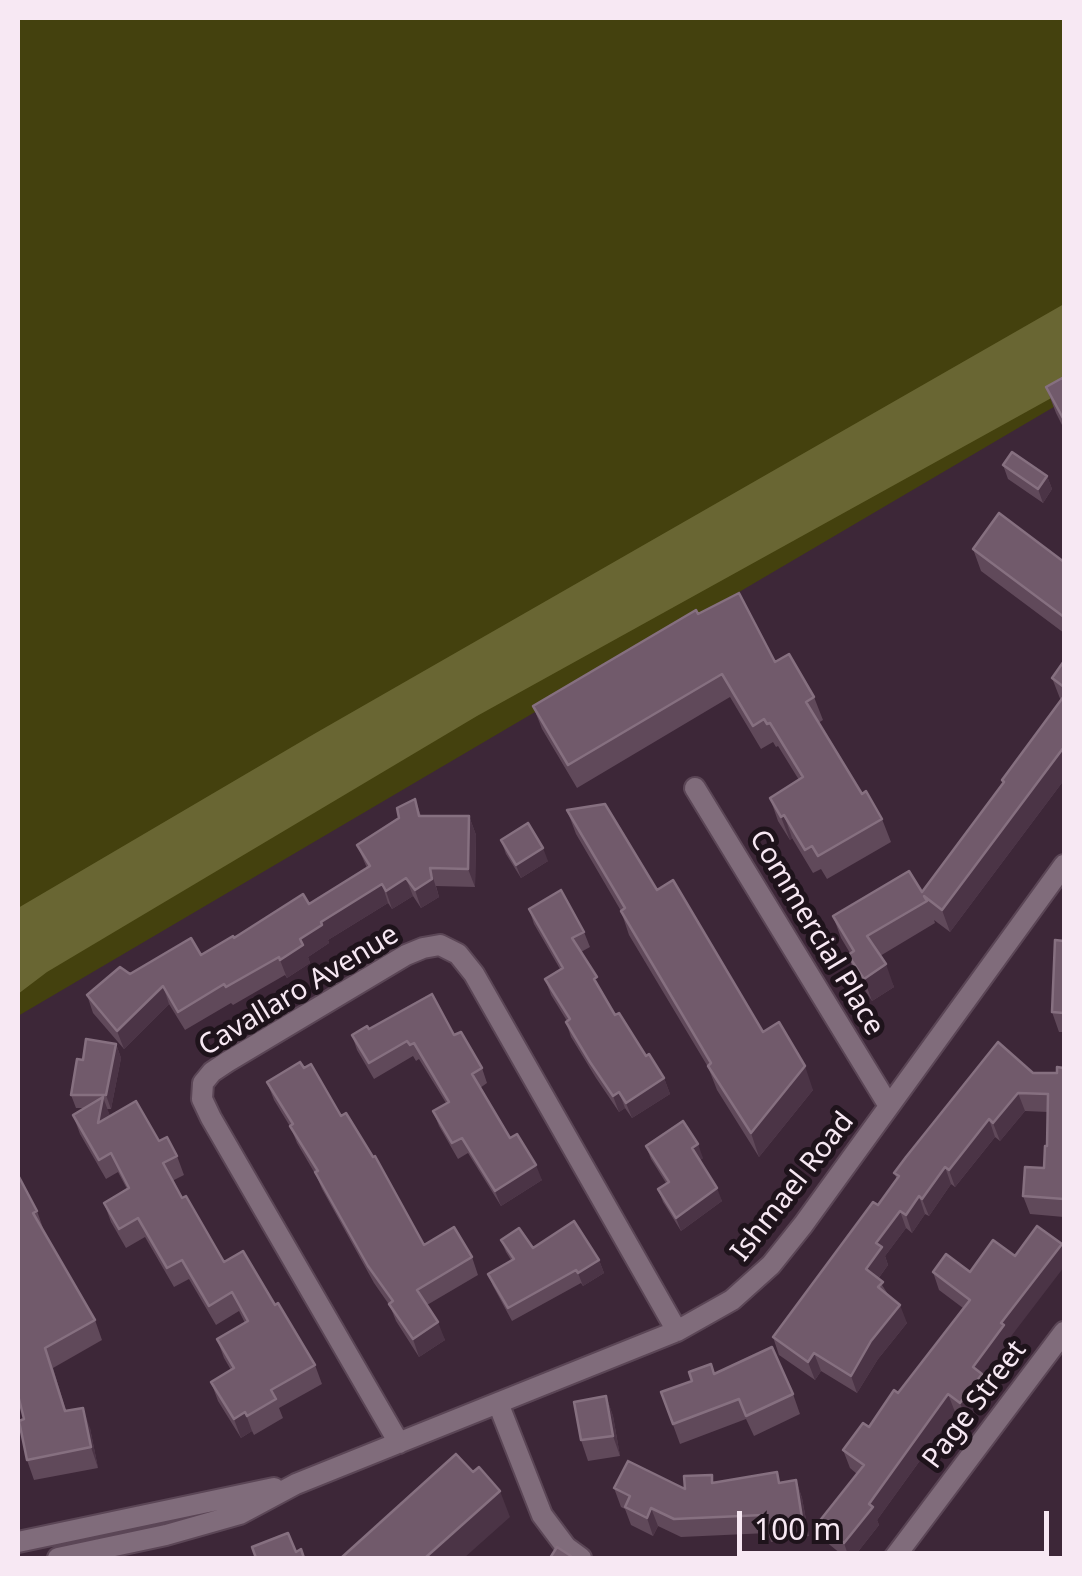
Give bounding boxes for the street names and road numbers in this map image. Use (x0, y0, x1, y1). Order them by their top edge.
street label: Commercial Place (741, 824, 891, 1042)
street label: Cavallaro Avenue (193, 918, 405, 1064)
street label: Ishmael Road (724, 1106, 862, 1268)
street label: Page Street (916, 1335, 1034, 1475)

